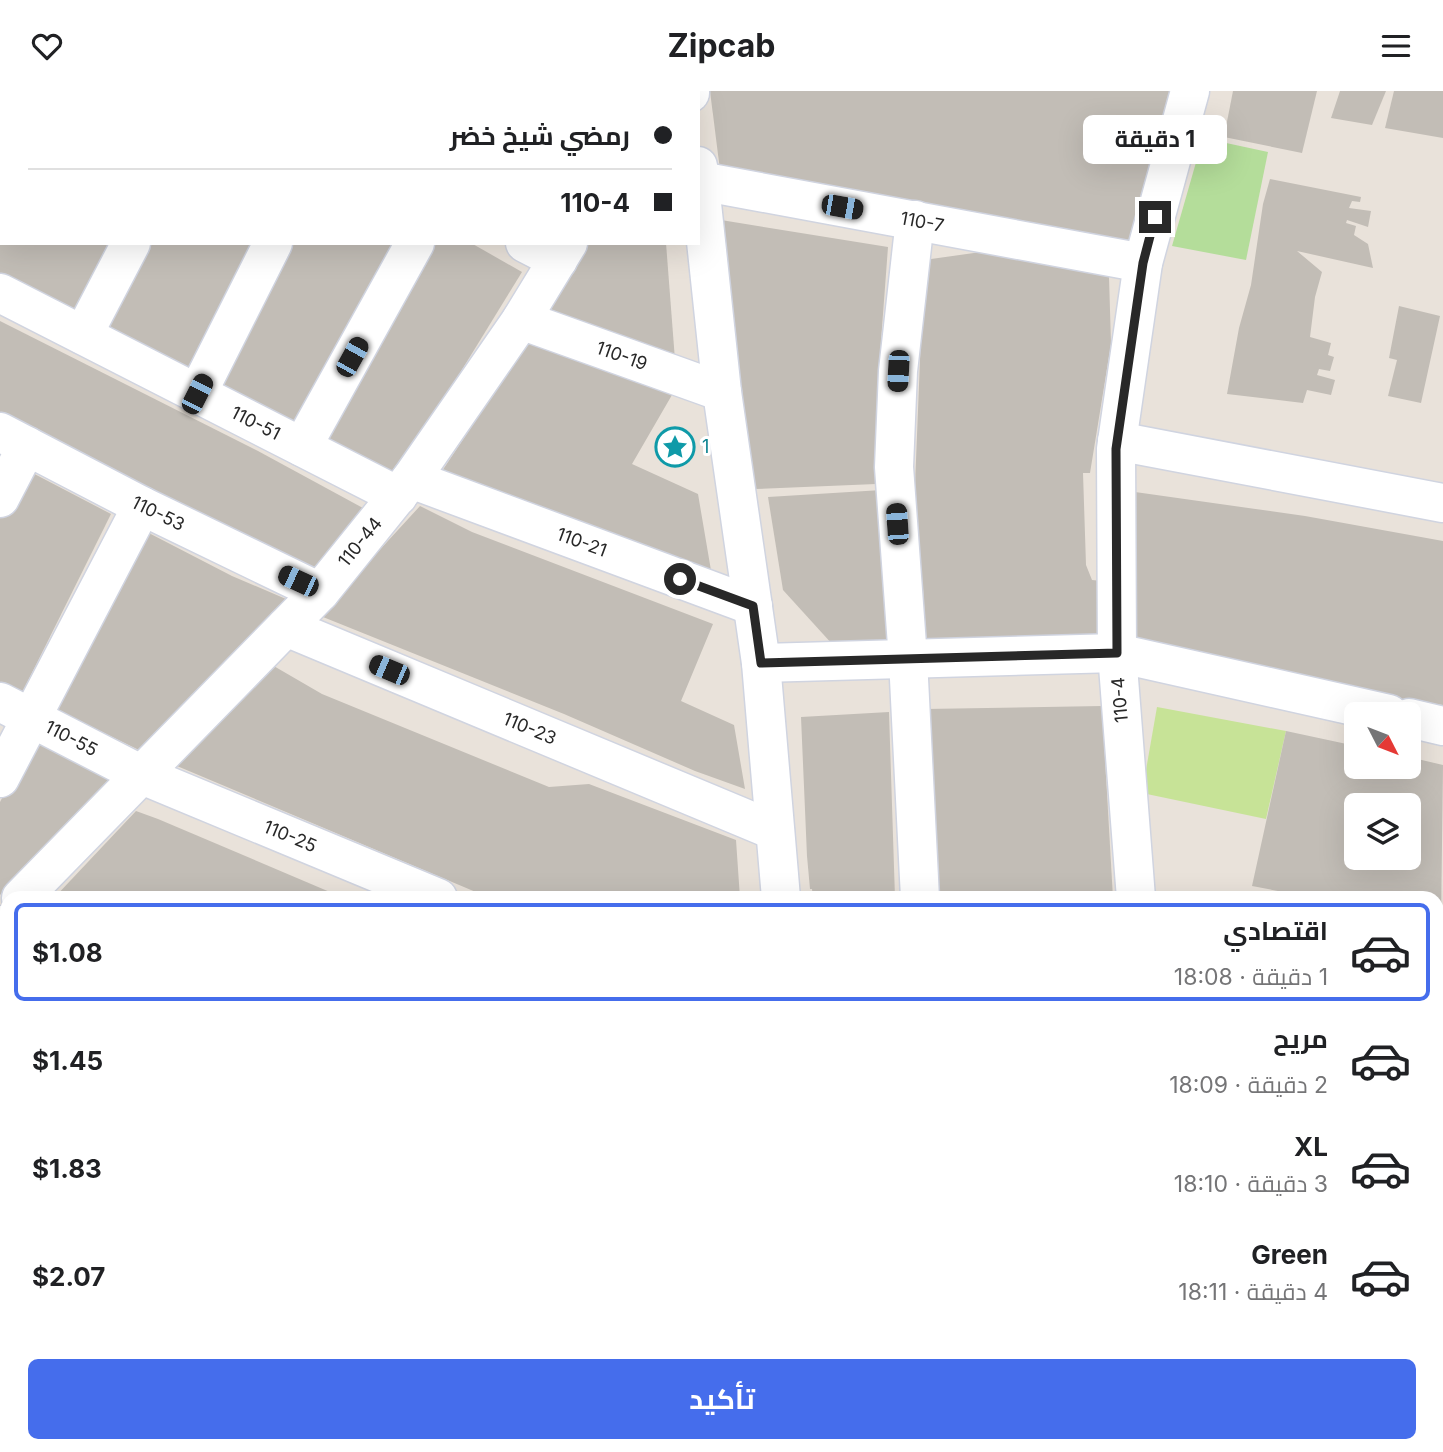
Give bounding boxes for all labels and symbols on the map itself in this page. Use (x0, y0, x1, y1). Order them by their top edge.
callout: 1 دقيقة (1083, 115, 1227, 165)
car (820, 193, 865, 221)
route end (1139, 201, 1171, 233)
street label: 110-7 (899, 207, 946, 236)
car (333, 334, 372, 380)
street label: 110-19 (594, 337, 650, 374)
car (887, 349, 910, 393)
car (179, 371, 216, 417)
street label: 110-51 (228, 402, 284, 444)
place icon: 1 (654, 426, 696, 468)
place label: 1 (702, 436, 709, 457)
street label: 110-53 (128, 491, 188, 535)
car (886, 502, 909, 546)
street label: 110-44 (334, 513, 386, 571)
street label: 110-21 (554, 523, 610, 561)
car (275, 563, 322, 599)
route start (664, 563, 696, 595)
car (366, 652, 413, 688)
street label: 110-4 (1107, 676, 1132, 724)
north arrow (1344, 702, 1421, 779)
street label: 110-23 (500, 708, 560, 749)
street label: 110-55 (42, 716, 101, 760)
street label: 110-25 (261, 816, 320, 856)

